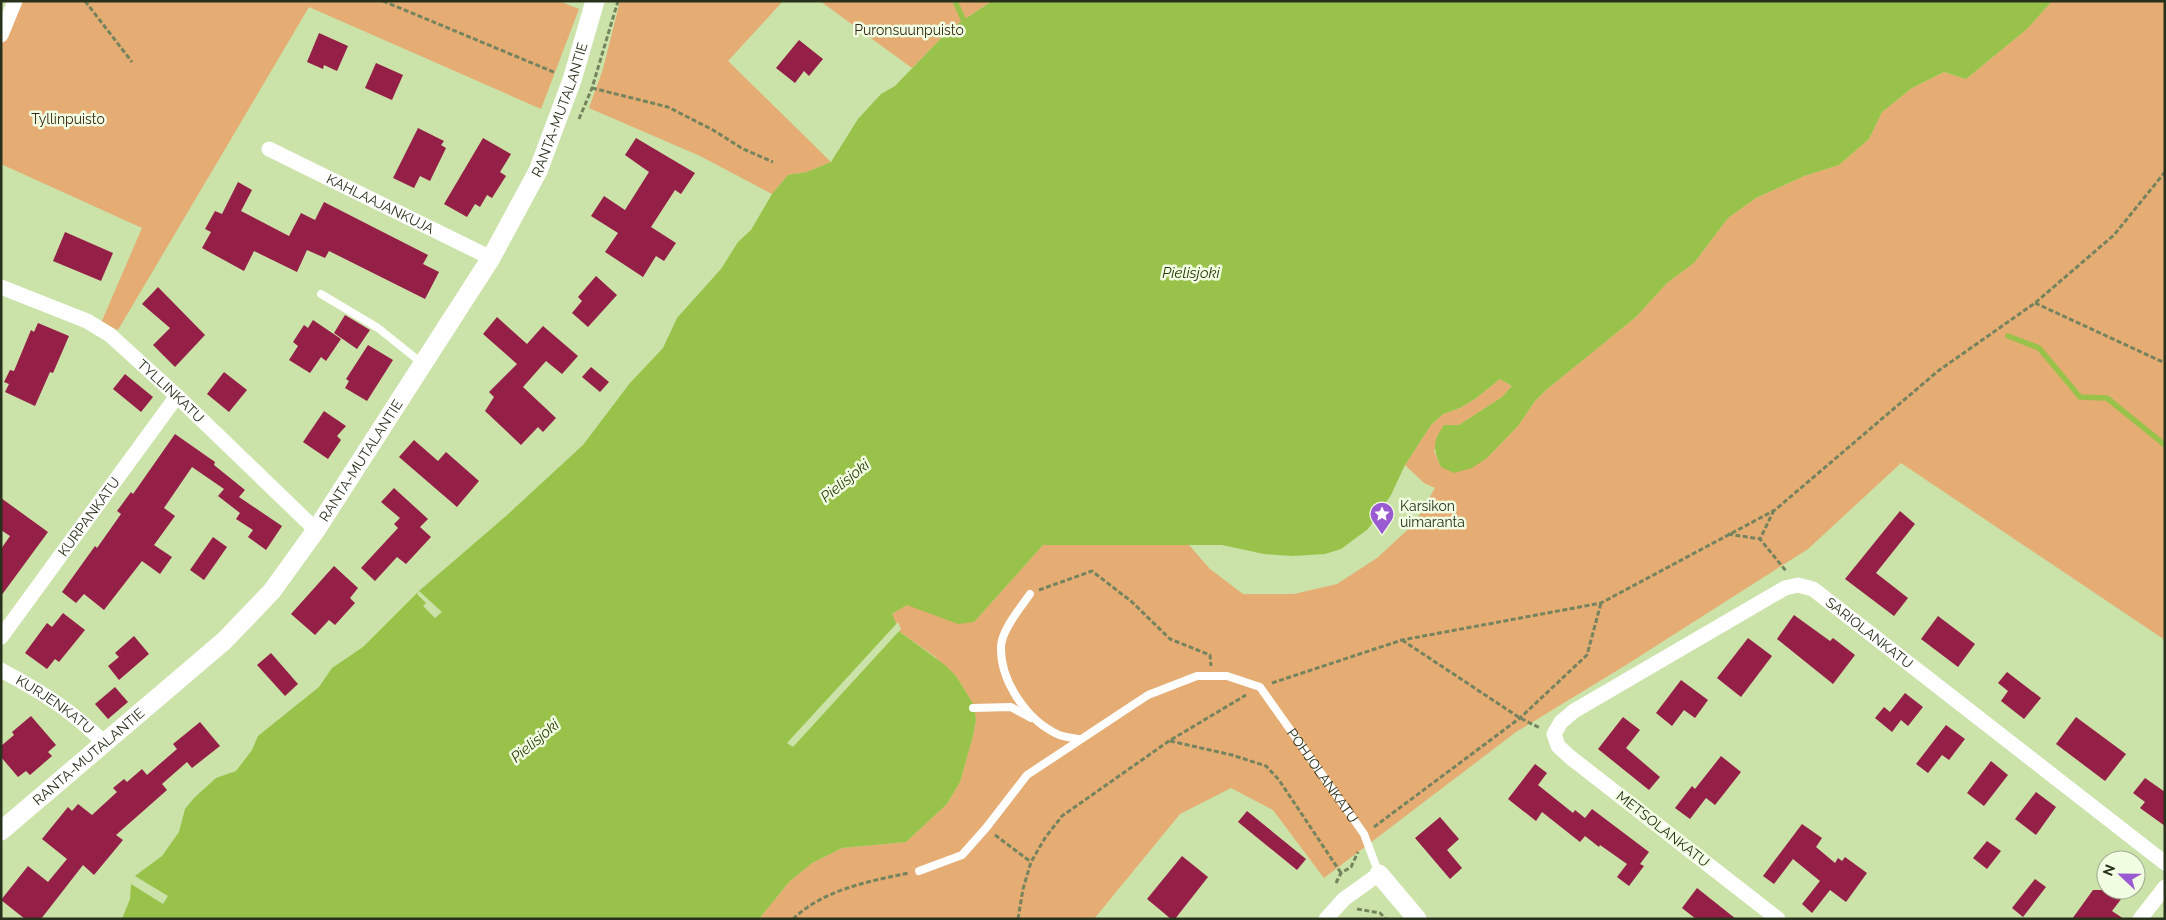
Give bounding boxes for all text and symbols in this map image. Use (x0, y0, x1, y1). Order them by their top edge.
park label: Puronsuunpuisto (854, 22, 964, 38)
street label: RANTA-MUTALANTIE (528, 41, 590, 180)
park label: Tyllinpuisto (31, 111, 105, 127)
street label: KAHLAAJANKUJA (324, 170, 437, 237)
water label: Pielisjoki (1162, 264, 1221, 282)
street label: TYLLINKATU (134, 356, 207, 426)
street label: RANTA-MUTALANTIE (316, 397, 406, 524)
water label: Pielisjoki (817, 455, 874, 506)
street label: KURPANKATU (55, 474, 123, 559)
place label: Karsikon uimaranta (1400, 498, 1465, 530)
place icon: Karsikon uimaranta (1369, 501, 1395, 535)
street label: SARIOLANKATU (1823, 594, 1916, 672)
street label: KURJENKATU (13, 672, 97, 737)
street label: RANTA-MUTALANTIE (30, 705, 147, 808)
water label: Pielisjoki (507, 715, 563, 766)
street label: POHJOLANKATU (1284, 725, 1362, 826)
street label: METSOLANKATU (1613, 788, 1713, 870)
north arrow (2096, 850, 2146, 900)
text: N (2100, 862, 2118, 878)

